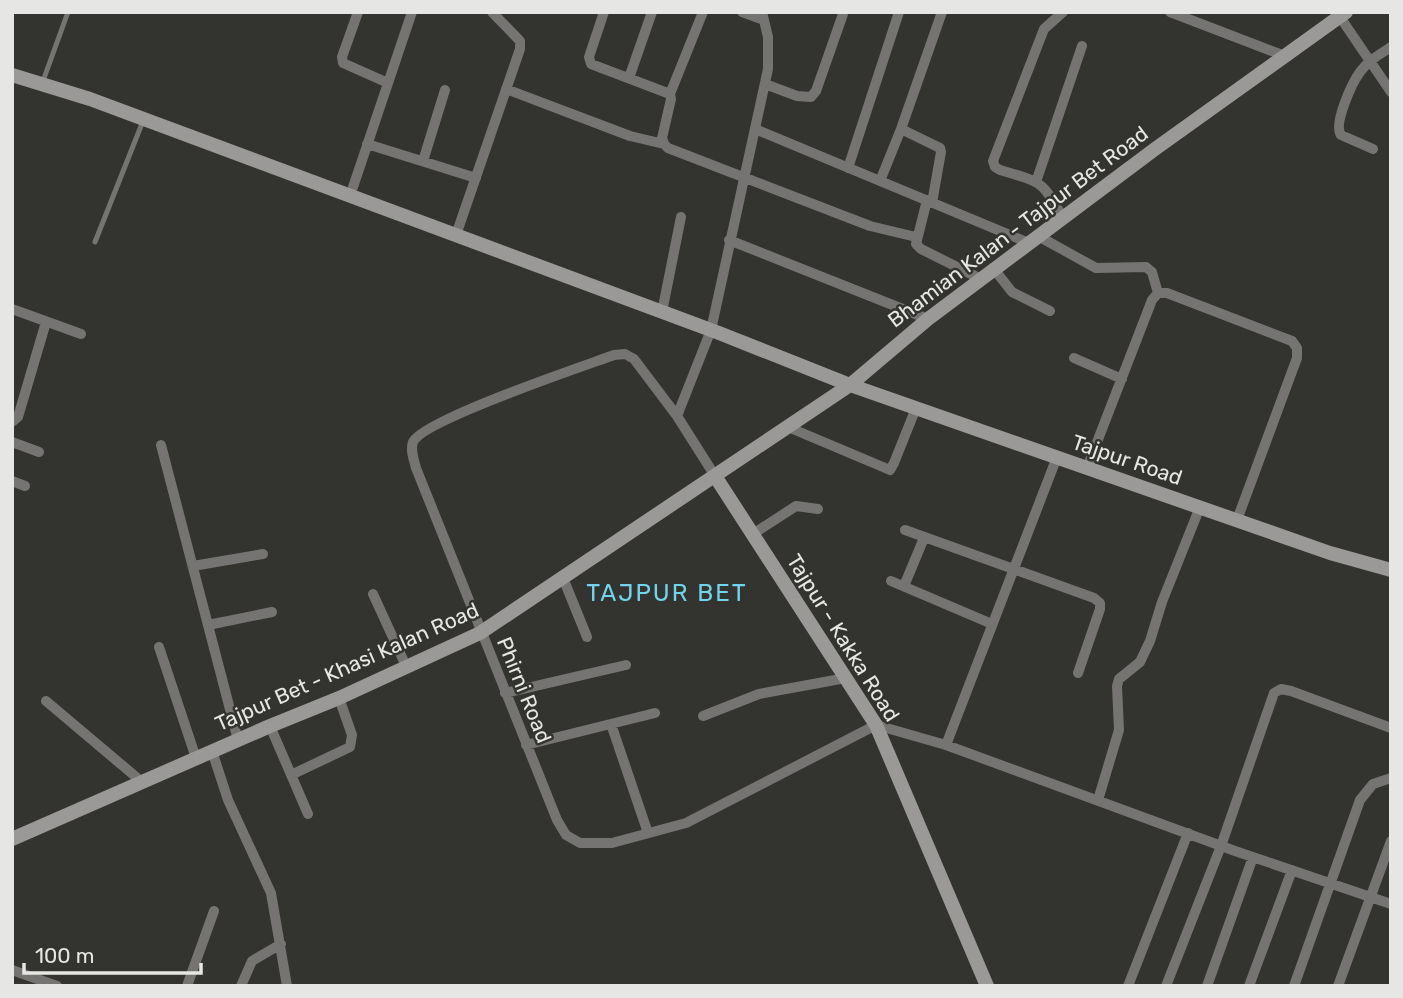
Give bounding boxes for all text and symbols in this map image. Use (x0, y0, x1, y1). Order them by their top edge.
street label: Bhamian Kalan - Tajpur Bet Road (883, 121, 1153, 333)
street label: Tajpur Road (1069, 429, 1186, 490)
street label: Tajpur - Kakka Road (782, 549, 905, 726)
district label: TAJPUR BET (586, 579, 748, 607)
street label: Tajpur Bet - Khasi Kalan Road (211, 597, 482, 736)
street label: Phirni Road (492, 633, 557, 746)
scale bar (24, 932, 201, 976)
text: 100 m (35, 943, 94, 968)

